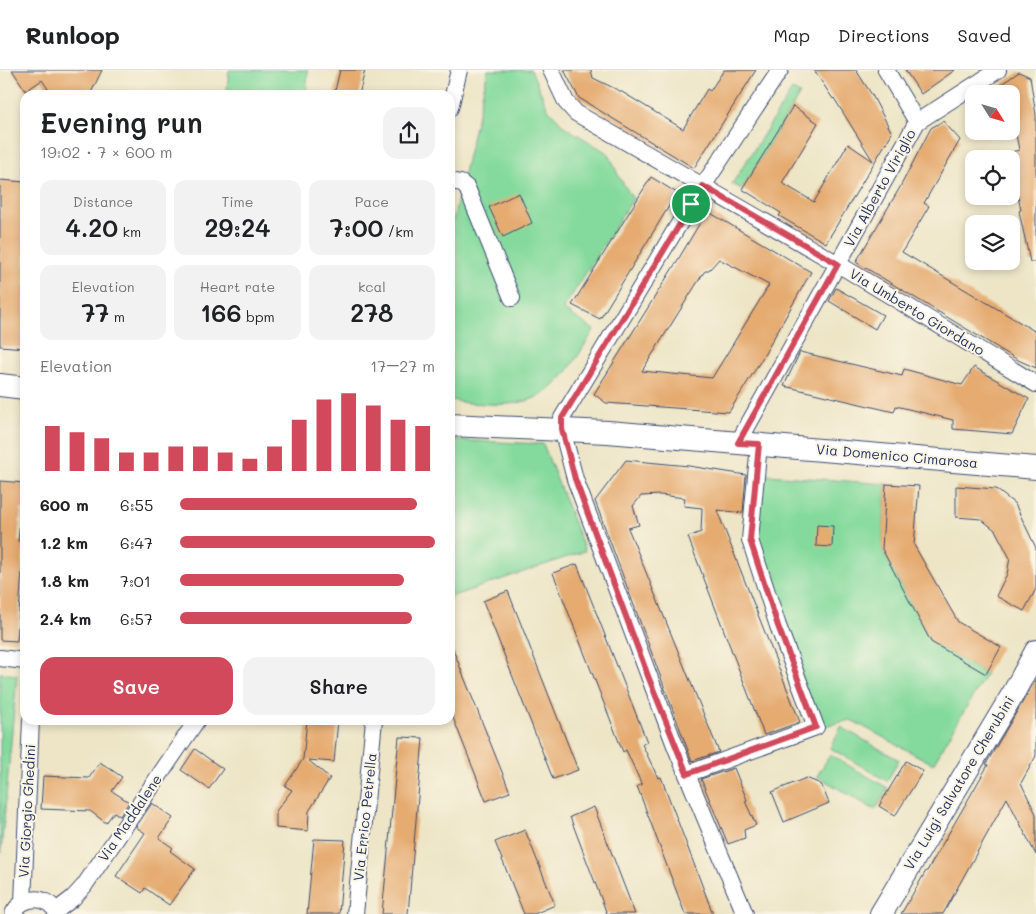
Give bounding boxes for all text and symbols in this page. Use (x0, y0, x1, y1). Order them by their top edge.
text: Runloop (25, 19, 120, 50)
text: Map (773, 23, 810, 47)
text: Directions (838, 23, 930, 47)
text: Saved (958, 23, 1011, 47)
north arrow (965, 85, 1020, 140)
map controls (965, 85, 1020, 270)
text: Evening run (40, 104, 203, 140)
button: share (383, 107, 435, 159)
street label: Via Alberto Viriglio (839, 125, 920, 250)
text: 19:02 · 7 × 600 m (40, 141, 173, 162)
button: locate (965, 150, 1020, 205)
pin (670, 183, 712, 225)
icon: arrive (677, 190, 705, 218)
text: Distance (73, 192, 133, 211)
text: Time (222, 192, 253, 211)
text: Pace (355, 192, 389, 211)
text: 4.20 (65, 211, 118, 243)
text: 29:24 (204, 211, 271, 243)
text: 7:00 (330, 211, 383, 243)
button: layers (965, 215, 1020, 270)
text: km (118, 222, 141, 241)
text: /km (383, 222, 414, 241)
street label: Via Umberto Giordano (846, 264, 988, 359)
text: Elevation (72, 277, 135, 296)
text: Heart rate (200, 277, 275, 296)
text: kcal (358, 277, 386, 296)
text: 77 (81, 296, 109, 328)
text: 166 (200, 296, 242, 328)
text: 278 (350, 296, 393, 328)
text: m (109, 307, 125, 326)
text: bpm (242, 307, 275, 326)
text: Elevation (40, 355, 112, 376)
text: 17–27 m (370, 355, 435, 376)
street label: Via Domenico Cimarosa (815, 439, 979, 472)
text: 600 m (40, 494, 89, 515)
text: 6:55 (120, 494, 153, 515)
text: 1.2 km (40, 532, 88, 553)
text: 6:47 (120, 532, 153, 553)
text: 1.8 km (40, 570, 89, 591)
text: 7:01 (120, 570, 151, 591)
text: 2.4 km (40, 608, 91, 629)
text: 6:57 (120, 608, 153, 629)
button: Save (40, 657, 233, 715)
button: Share (243, 657, 435, 715)
street label: Via Luigi Salvatore Cherubini (899, 692, 1018, 873)
street label: Via Giorgio Ghedini (14, 744, 39, 878)
street label: Via Errico Petrella (348, 752, 381, 882)
street label: Via Maddalene (93, 770, 166, 865)

